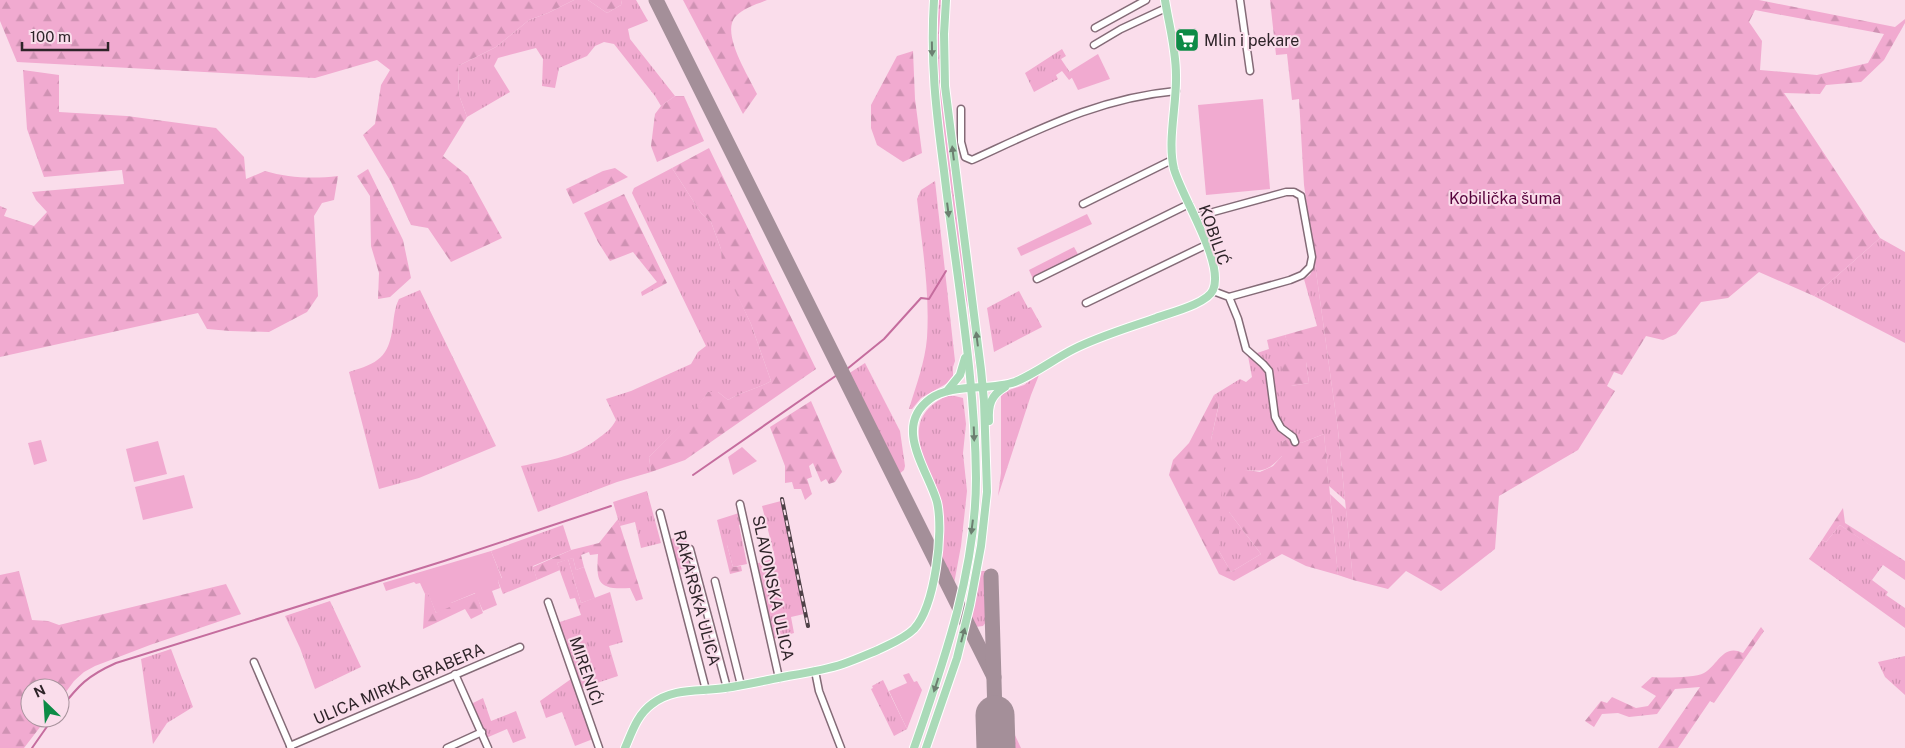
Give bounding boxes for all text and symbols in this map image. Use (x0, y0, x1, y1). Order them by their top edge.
scale bar (22, 20, 109, 52)
supermarket icon: Mlin i pekare (1174, 27, 1200, 53)
text: 100 m (30, 28, 71, 45)
place label: Mlin i pekare (1204, 31, 1299, 50)
one-way arrow (928, 41, 936, 57)
one-way arrow (949, 145, 957, 161)
park label: Kobilička šuma (1449, 189, 1561, 208)
street label: KOBILIĆ (1195, 202, 1234, 268)
one-way arrow (945, 203, 953, 219)
one-way arrow (973, 331, 981, 347)
one-way arrow (971, 426, 979, 442)
street label: SLAVONSKA ULICA (748, 514, 798, 662)
one-way arrow (968, 519, 976, 535)
street label: RAKARSKA ULICA (670, 528, 724, 668)
one-way arrow (959, 628, 967, 643)
street label: MIRENIĆI (565, 634, 608, 708)
street label: ULICA MIRKA GRABERA (311, 639, 487, 729)
north arrow (20, 678, 70, 728)
one-way arrow (931, 678, 939, 693)
text: N (31, 682, 48, 701)

